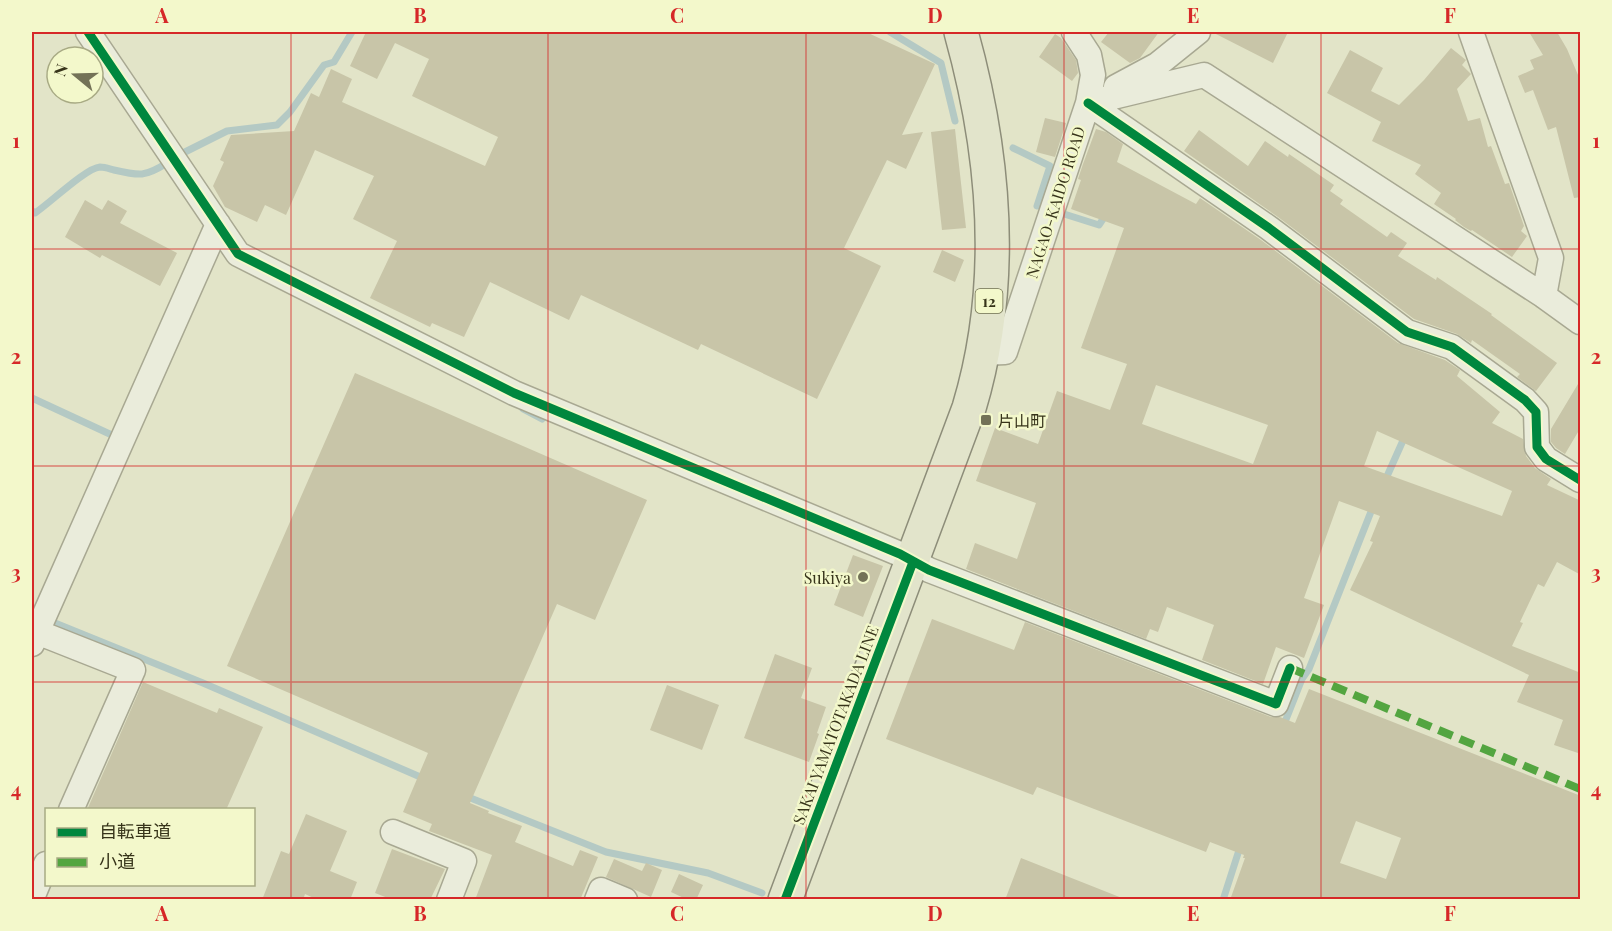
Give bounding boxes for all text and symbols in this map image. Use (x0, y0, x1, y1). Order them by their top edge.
text: A (154, 1, 169, 28)
text: B (413, 1, 427, 28)
text: C (670, 1, 684, 28)
text: D (927, 1, 943, 28)
text: E (1187, 1, 1199, 28)
text: F (1444, 1, 1456, 28)
north arrow (45, 45, 105, 105)
text: N (49, 61, 72, 79)
street label: NAGAO-KAIDO ROAD (1021, 123, 1089, 281)
text: 1 (12, 126, 20, 153)
text: 1 (1592, 126, 1600, 153)
road number: 12 (976, 289, 1002, 313)
text: 2 (11, 342, 21, 369)
text: 2 (1591, 342, 1601, 369)
place label: 片山町 (998, 410, 1046, 431)
marker: 片山町 (979, 413, 993, 427)
text: 3 (11, 558, 21, 585)
text: 3 (1591, 558, 1601, 585)
place label: Sukiya (804, 567, 851, 588)
marker: Sukiya (856, 570, 870, 584)
street label: SAKAI YAMATOTAKADA LINE (787, 623, 883, 827)
text: 4 (11, 775, 21, 802)
text: 4 (1591, 775, 1601, 802)
legend (45, 808, 255, 886)
text: 自転車道 (99, 819, 171, 843)
text: 小道 (99, 849, 135, 873)
text: A (154, 899, 169, 926)
text: B (413, 899, 427, 926)
text: C (670, 899, 684, 926)
text: D (927, 899, 943, 926)
text: E (1187, 899, 1199, 926)
text: F (1444, 899, 1456, 926)

